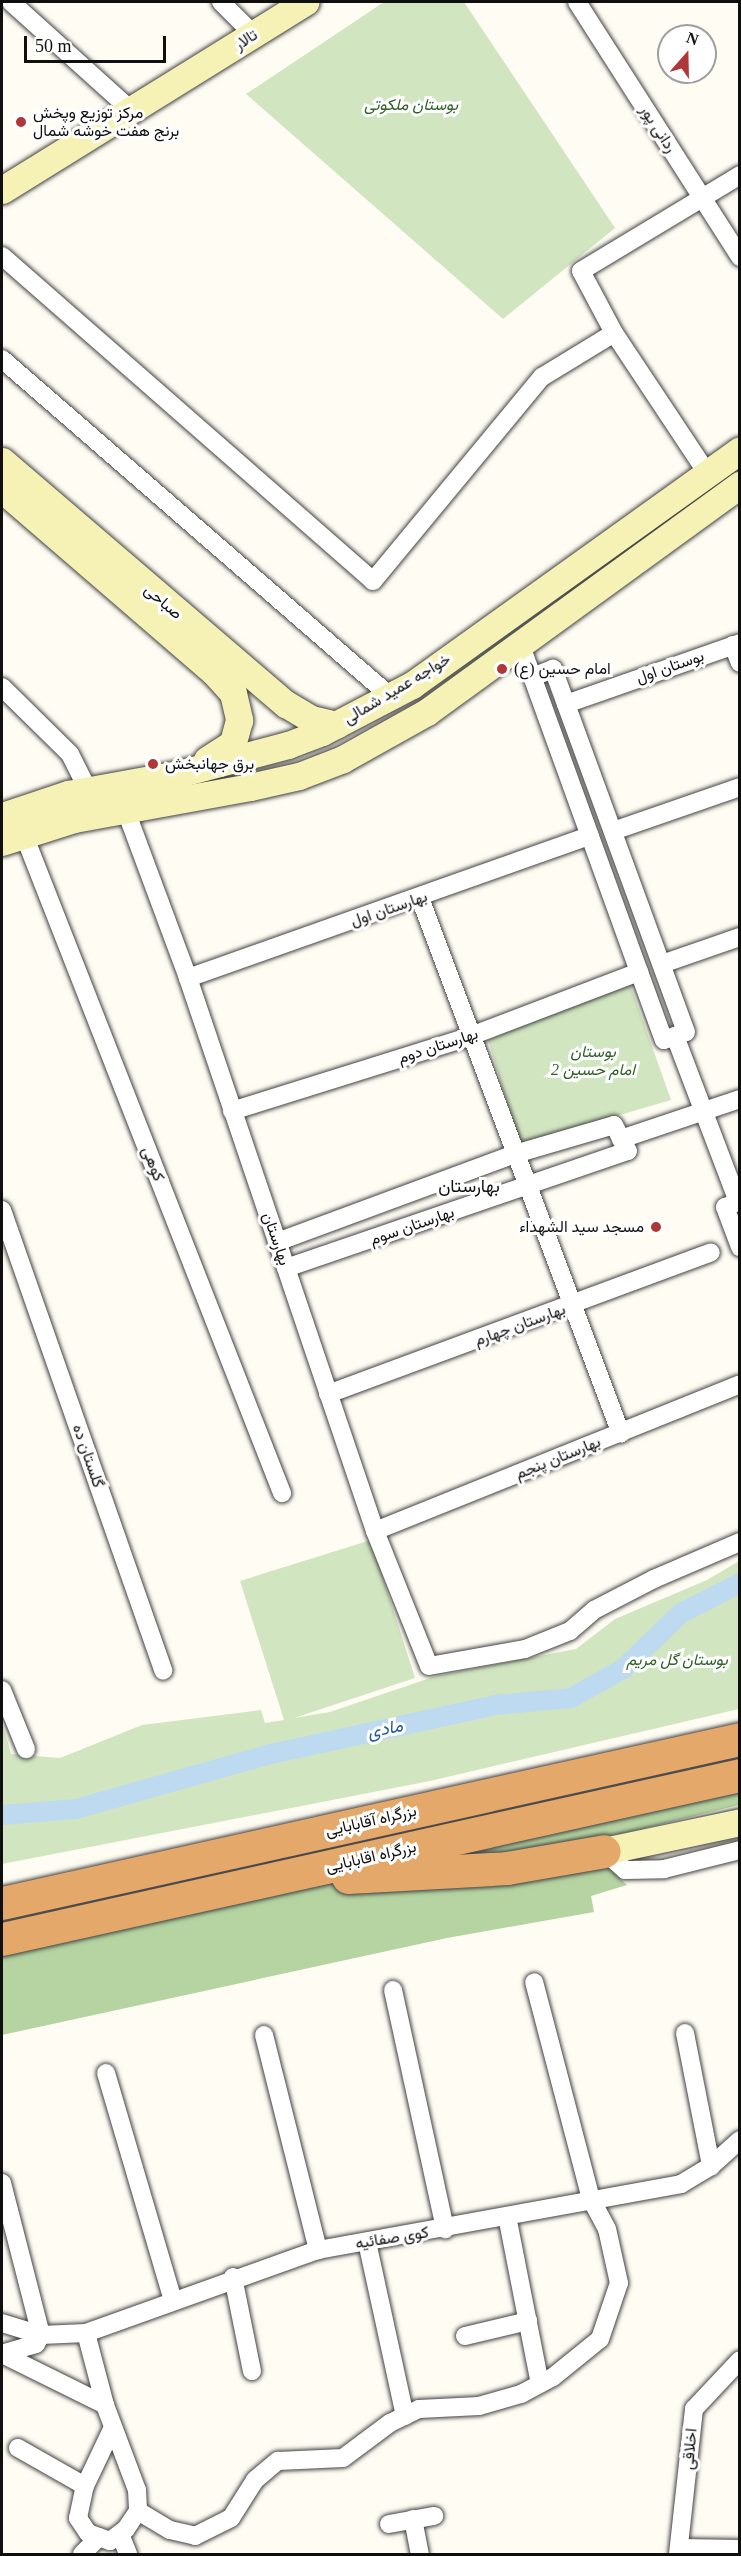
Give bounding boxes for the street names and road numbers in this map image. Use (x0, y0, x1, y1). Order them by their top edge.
street label: تالار (231, 25, 261, 55)
street label: ردانی پور (636, 102, 680, 156)
street label: صباحی (140, 580, 186, 624)
street label: بوستان اول (633, 646, 707, 688)
street label: خواجه عمید شمالی (340, 650, 454, 728)
street label: بهارستان اول (348, 887, 430, 931)
street label: بهارستان دوم (395, 1024, 481, 1068)
street label: کوهی (138, 1144, 168, 1184)
street label: بهارستان سوم (367, 1203, 457, 1249)
street label: بهارستان (258, 1210, 294, 1268)
street label: بهارستان چهارم (472, 1300, 568, 1350)
street label: گلستان ده (68, 1422, 108, 1490)
street label: بهارستان پنجم (513, 1432, 603, 1484)
street label: بزرگراه آقابابایی (323, 1801, 419, 1841)
street label: بزرگراه اقابابایی (324, 1837, 418, 1877)
street label: کوی صفائیه (354, 2223, 430, 2253)
street label: اخلاقی (679, 2427, 701, 2471)

